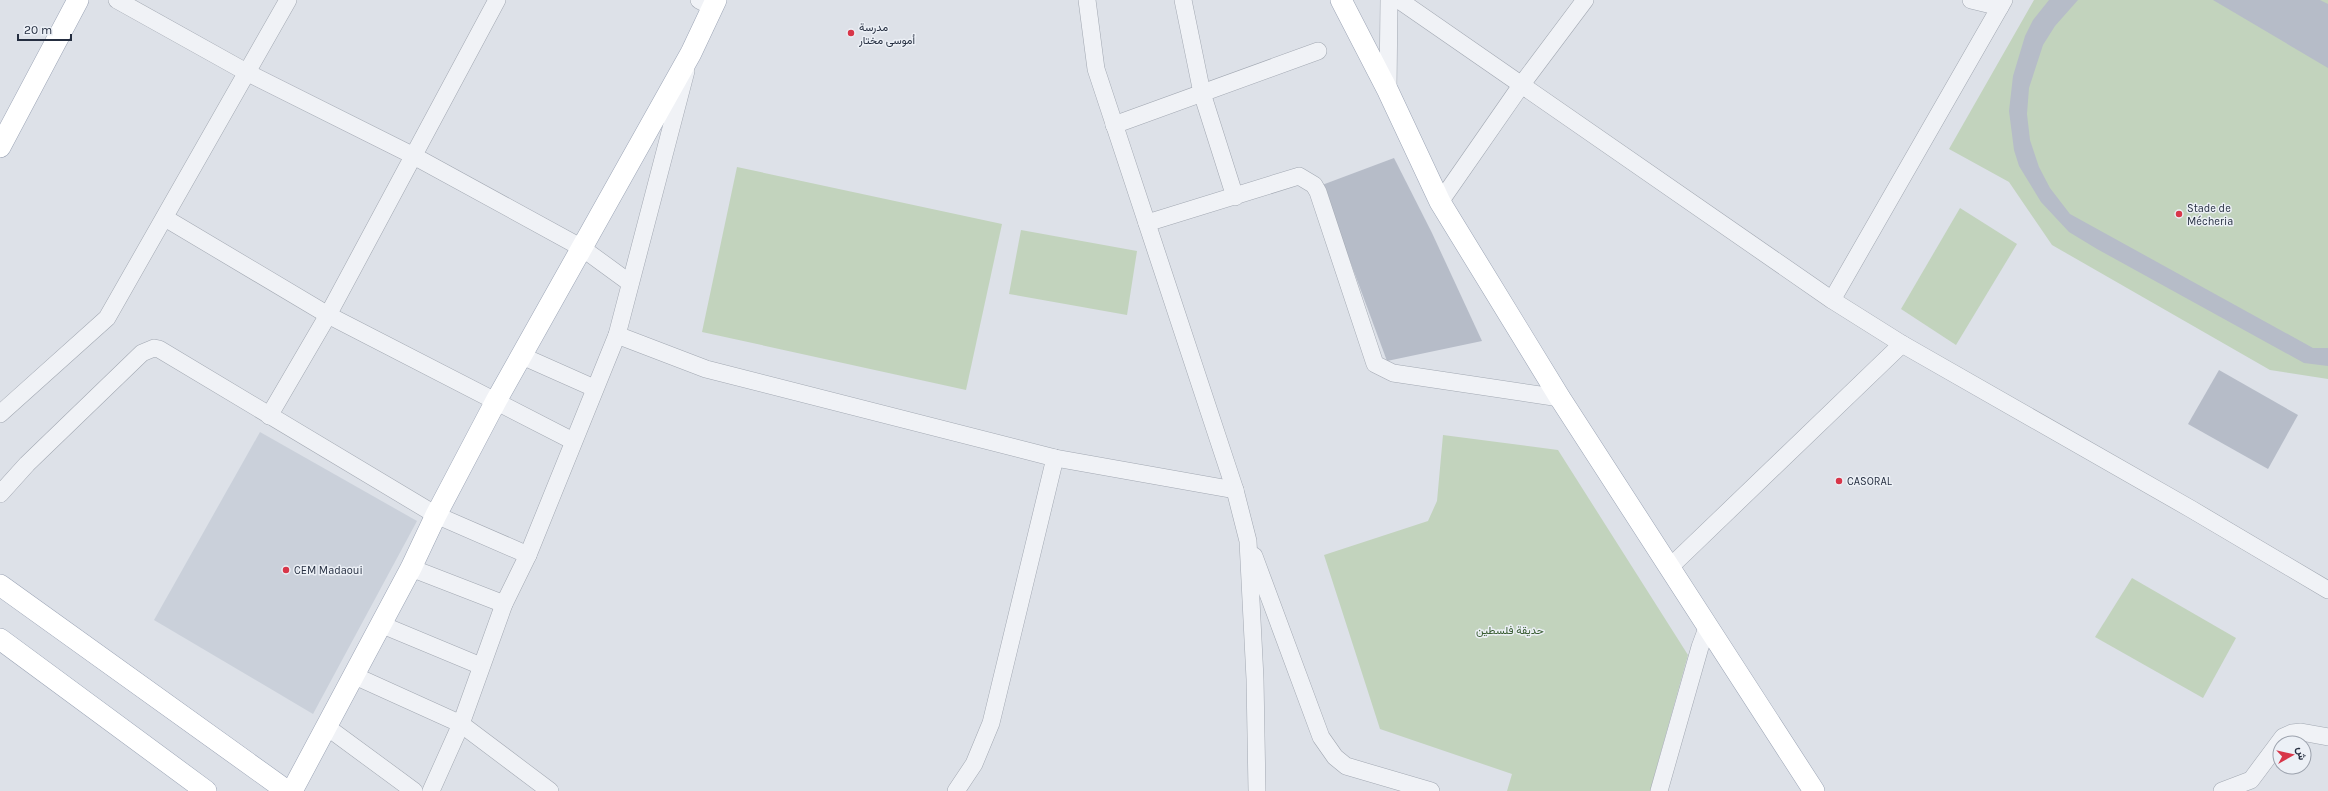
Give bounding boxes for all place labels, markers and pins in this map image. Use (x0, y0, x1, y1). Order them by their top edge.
place label: مدرسة أموسى مختار (858, 21, 915, 47)
marker: مدرسة أموسى مختار (846, 28, 856, 38)
place label: Stade de Mécheria (2187, 202, 2233, 228)
marker: Stade de Mécheria (2174, 209, 2184, 219)
place label: CASORAL (1847, 475, 1893, 488)
marker: CASORAL (1834, 476, 1844, 486)
place label: CEM Madaoui (294, 564, 363, 577)
marker: CEM Madaoui (281, 565, 291, 575)

